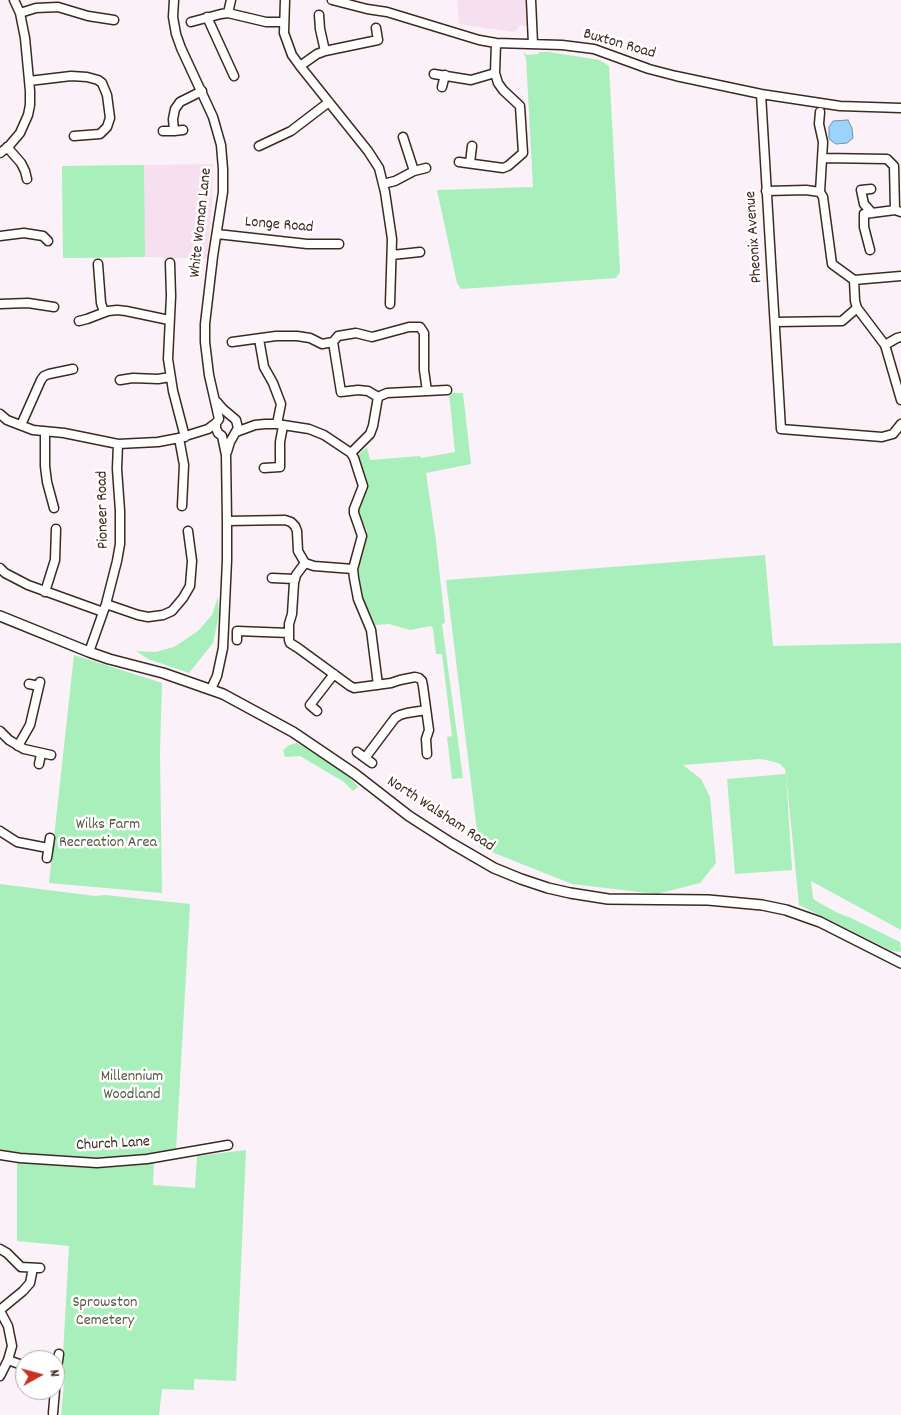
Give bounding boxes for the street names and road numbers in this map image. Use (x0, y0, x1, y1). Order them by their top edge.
street label: Buxton Road (581, 26, 657, 64)
street label: White Woman Lane (187, 167, 217, 279)
street label: Pheonix Avenue (742, 190, 768, 284)
street label: Longe Road (244, 213, 314, 239)
street label: Pioneer Road (94, 471, 114, 549)
street label: North Walsham Road (383, 773, 497, 857)
street label: Church Lane (76, 1133, 150, 1157)

